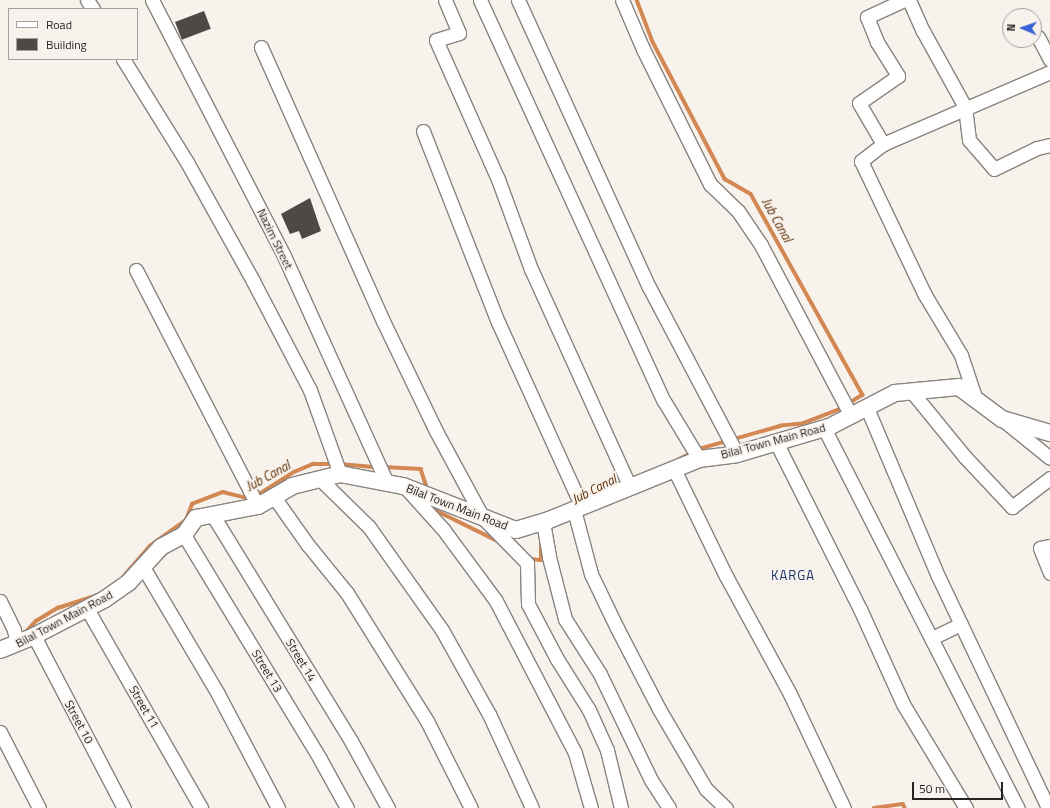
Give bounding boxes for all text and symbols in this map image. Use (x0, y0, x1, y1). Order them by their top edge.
legend (8, 8, 138, 60)
north arrow (1002, 8, 1042, 48)
text: Road (46, 15, 72, 34)
text: N (1003, 24, 1019, 32)
text: Building (46, 35, 87, 54)
water label: Jub Canal (759, 195, 795, 245)
street label: Nazim Street (254, 206, 296, 272)
street label: Bilal Town Main Road (719, 420, 827, 462)
water label: Jub Canal (243, 458, 293, 494)
water label: Jub Canal (569, 471, 619, 507)
street label: Bilal Town Main Road (404, 481, 510, 533)
district label: KARGA (771, 567, 815, 583)
street label: Bilal Town Main Road (13, 587, 115, 651)
street label: Street 14 (283, 636, 319, 684)
street label: Street 13 (249, 647, 285, 695)
street label: Street 11 (126, 683, 162, 731)
street label: Street 10 (62, 698, 96, 746)
scale bar (914, 774, 1005, 800)
text: 50 m (919, 779, 945, 798)

